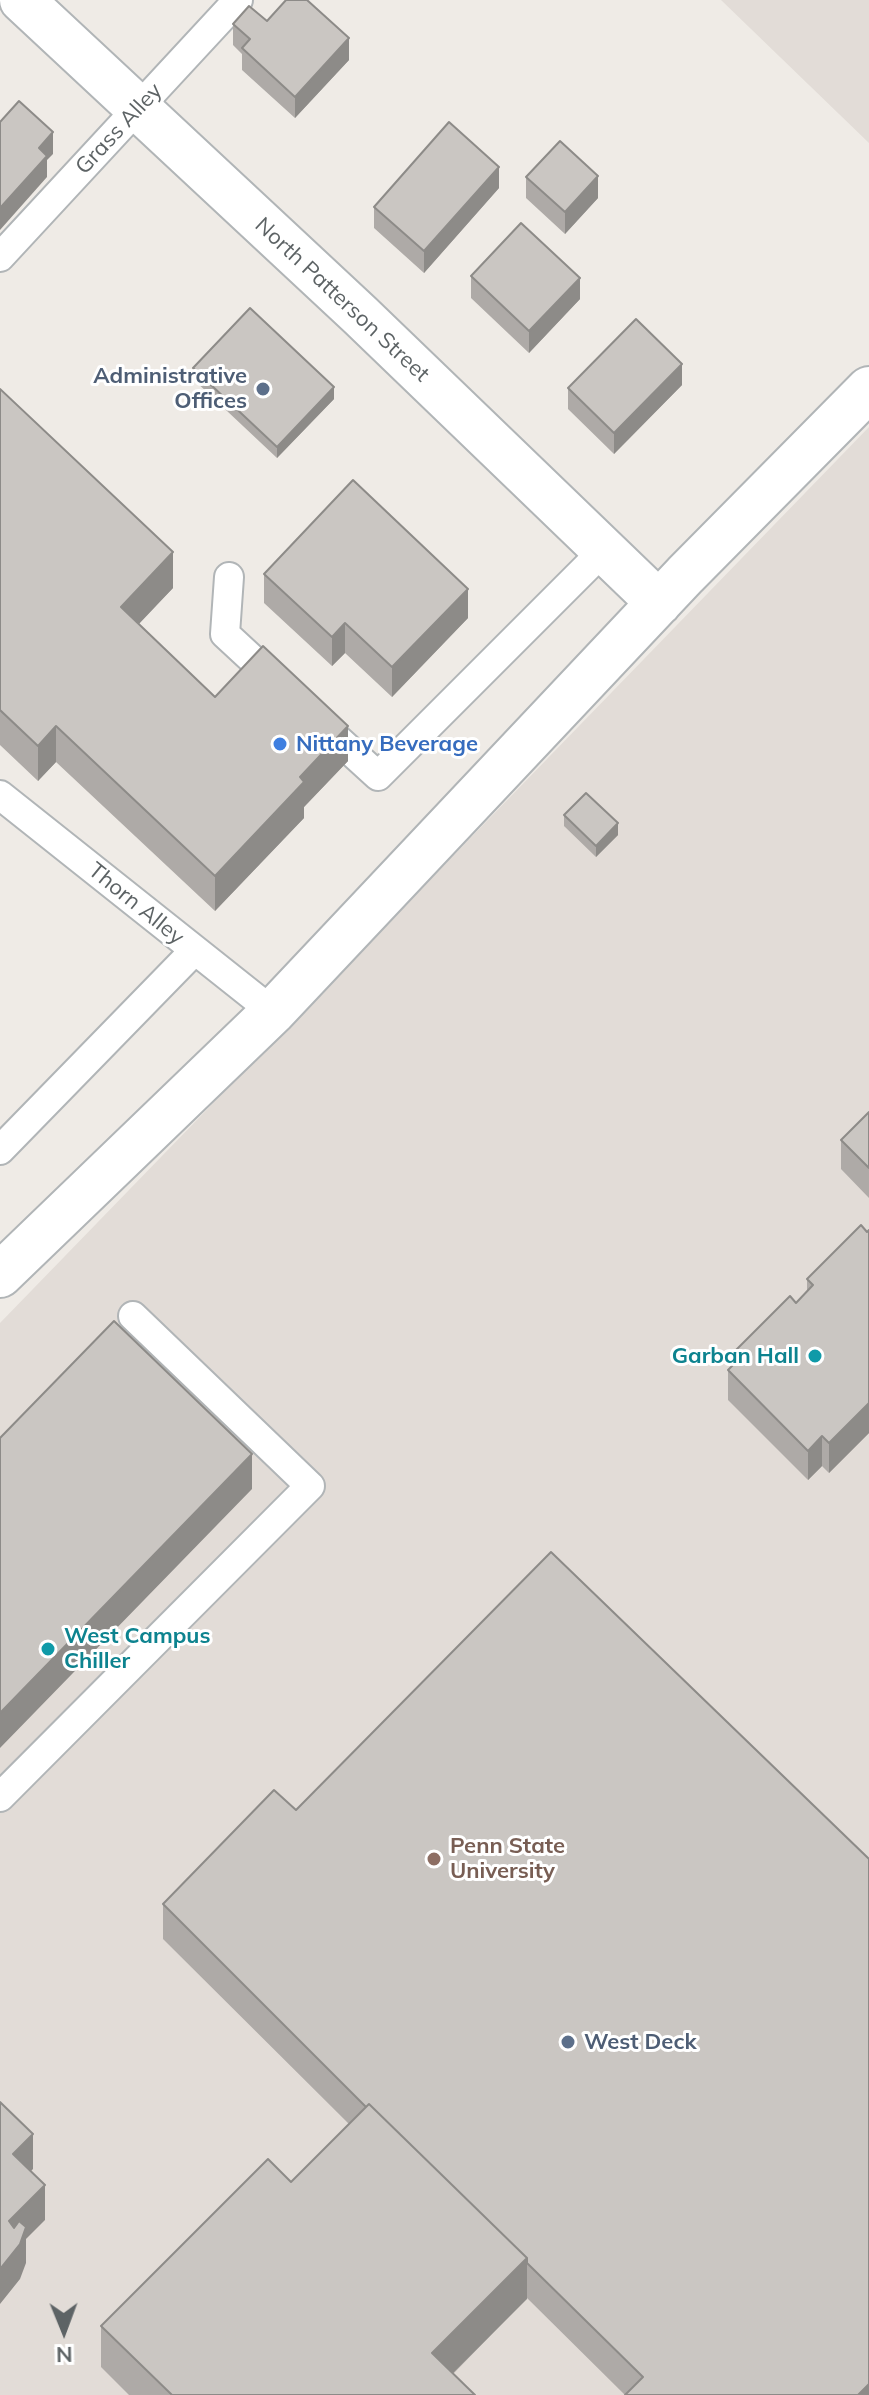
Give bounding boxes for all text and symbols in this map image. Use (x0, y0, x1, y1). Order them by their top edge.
street label: Grass Alley (70, 78, 168, 180)
street label: North Patterson Street (249, 212, 435, 388)
place label: Administrative Offices (93, 363, 247, 414)
marker: Administrative Offices (254, 380, 272, 398)
place label: Nittany Beverage (296, 731, 478, 757)
marker: Nittany Beverage (271, 735, 289, 753)
street label: Thorn Alley (83, 857, 189, 951)
place label: Garban Hall (672, 1343, 799, 1369)
marker: Garban Hall (806, 1347, 824, 1365)
place label: West Campus Chiller (64, 1623, 210, 1674)
marker: West Campus Chiller (39, 1640, 57, 1658)
place label: Penn State University (450, 1833, 565, 1884)
marker: Penn State University (425, 1850, 443, 1868)
place label: West Deck (584, 2029, 697, 2055)
marker: West Deck (559, 2033, 577, 2051)
north arrow (24, 2291, 104, 2371)
text: N (56, 2341, 73, 2369)

